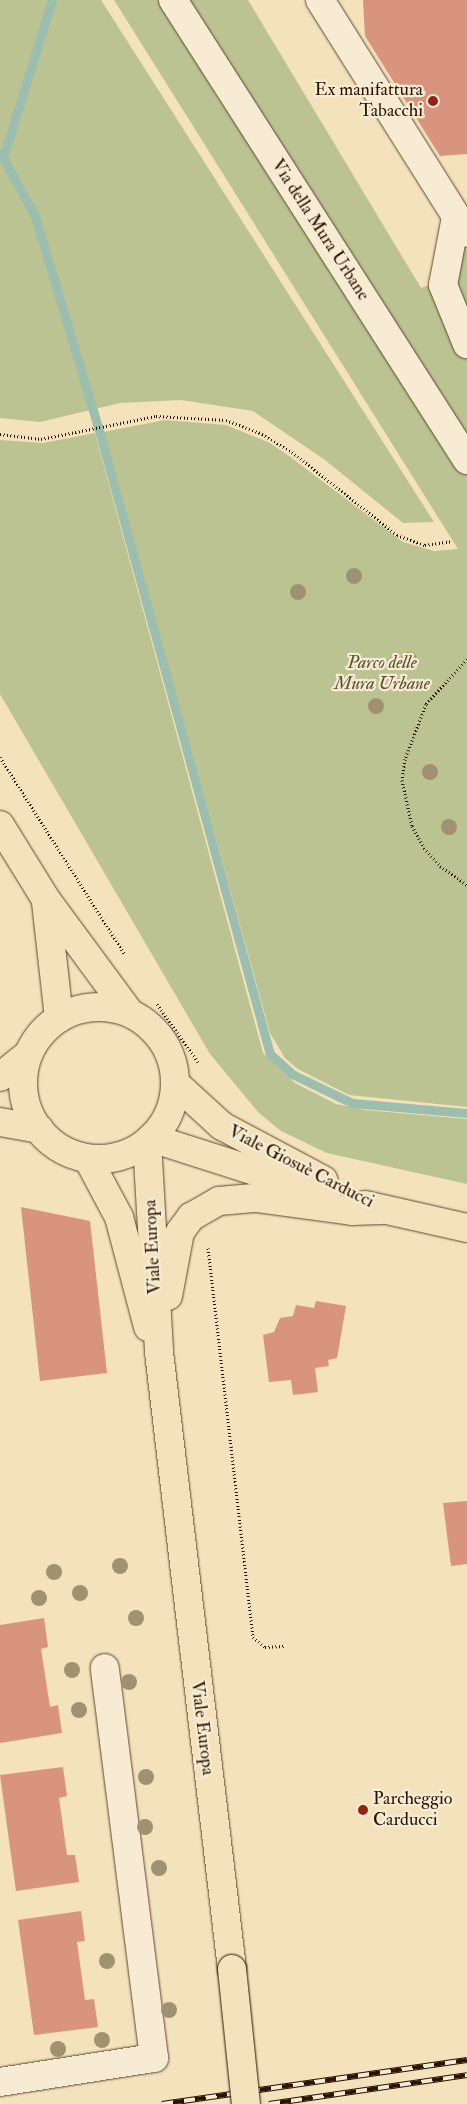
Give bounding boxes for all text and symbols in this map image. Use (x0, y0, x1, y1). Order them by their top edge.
place label: Ex manifattura Tabacchi (314, 80, 423, 122)
marker: Ex manifattura Tabacchi (427, 95, 439, 107)
street label: Via della Mura Urbane (266, 155, 374, 305)
park label: Parco delle Mura Urbane (334, 653, 430, 696)
street label: Viale Giosuè Carducci (225, 1121, 377, 1213)
street label: Viale Europa (140, 1199, 166, 1295)
street label: Viale Europa (186, 1680, 218, 1776)
place label: Parcheggio Carducci (373, 1789, 452, 1832)
marker: Parcheggio Carducci (357, 1804, 369, 1816)

